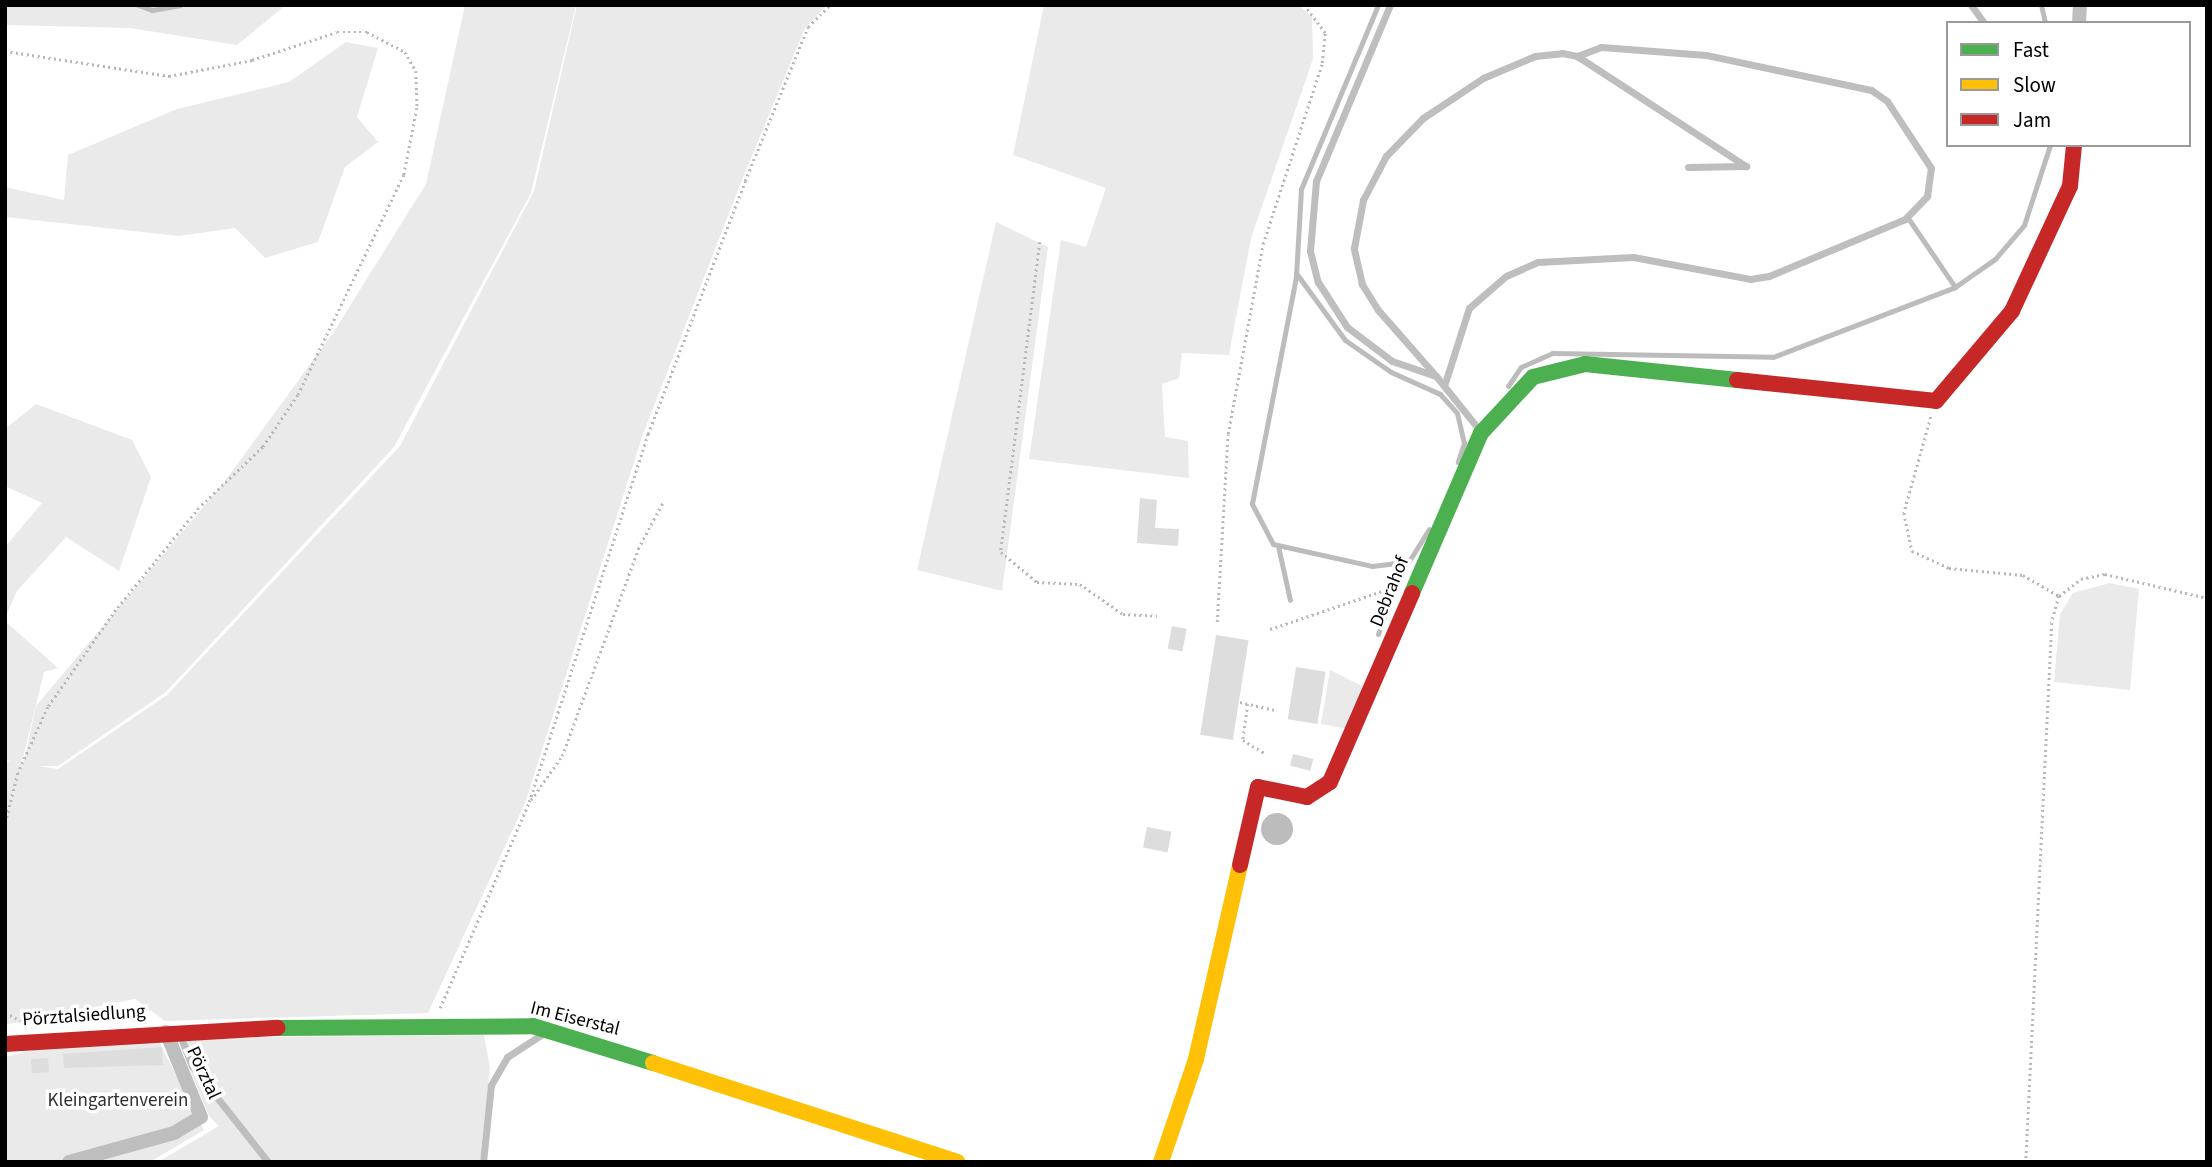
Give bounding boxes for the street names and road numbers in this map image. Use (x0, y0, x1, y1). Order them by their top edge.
street label: Debrahof (1366, 554, 1414, 630)
street label: Im Eiserstal (528, 997, 622, 1041)
street label: Pörztalsiedlung (22, 1000, 146, 1032)
street label: Pörztal (181, 1043, 225, 1103)

